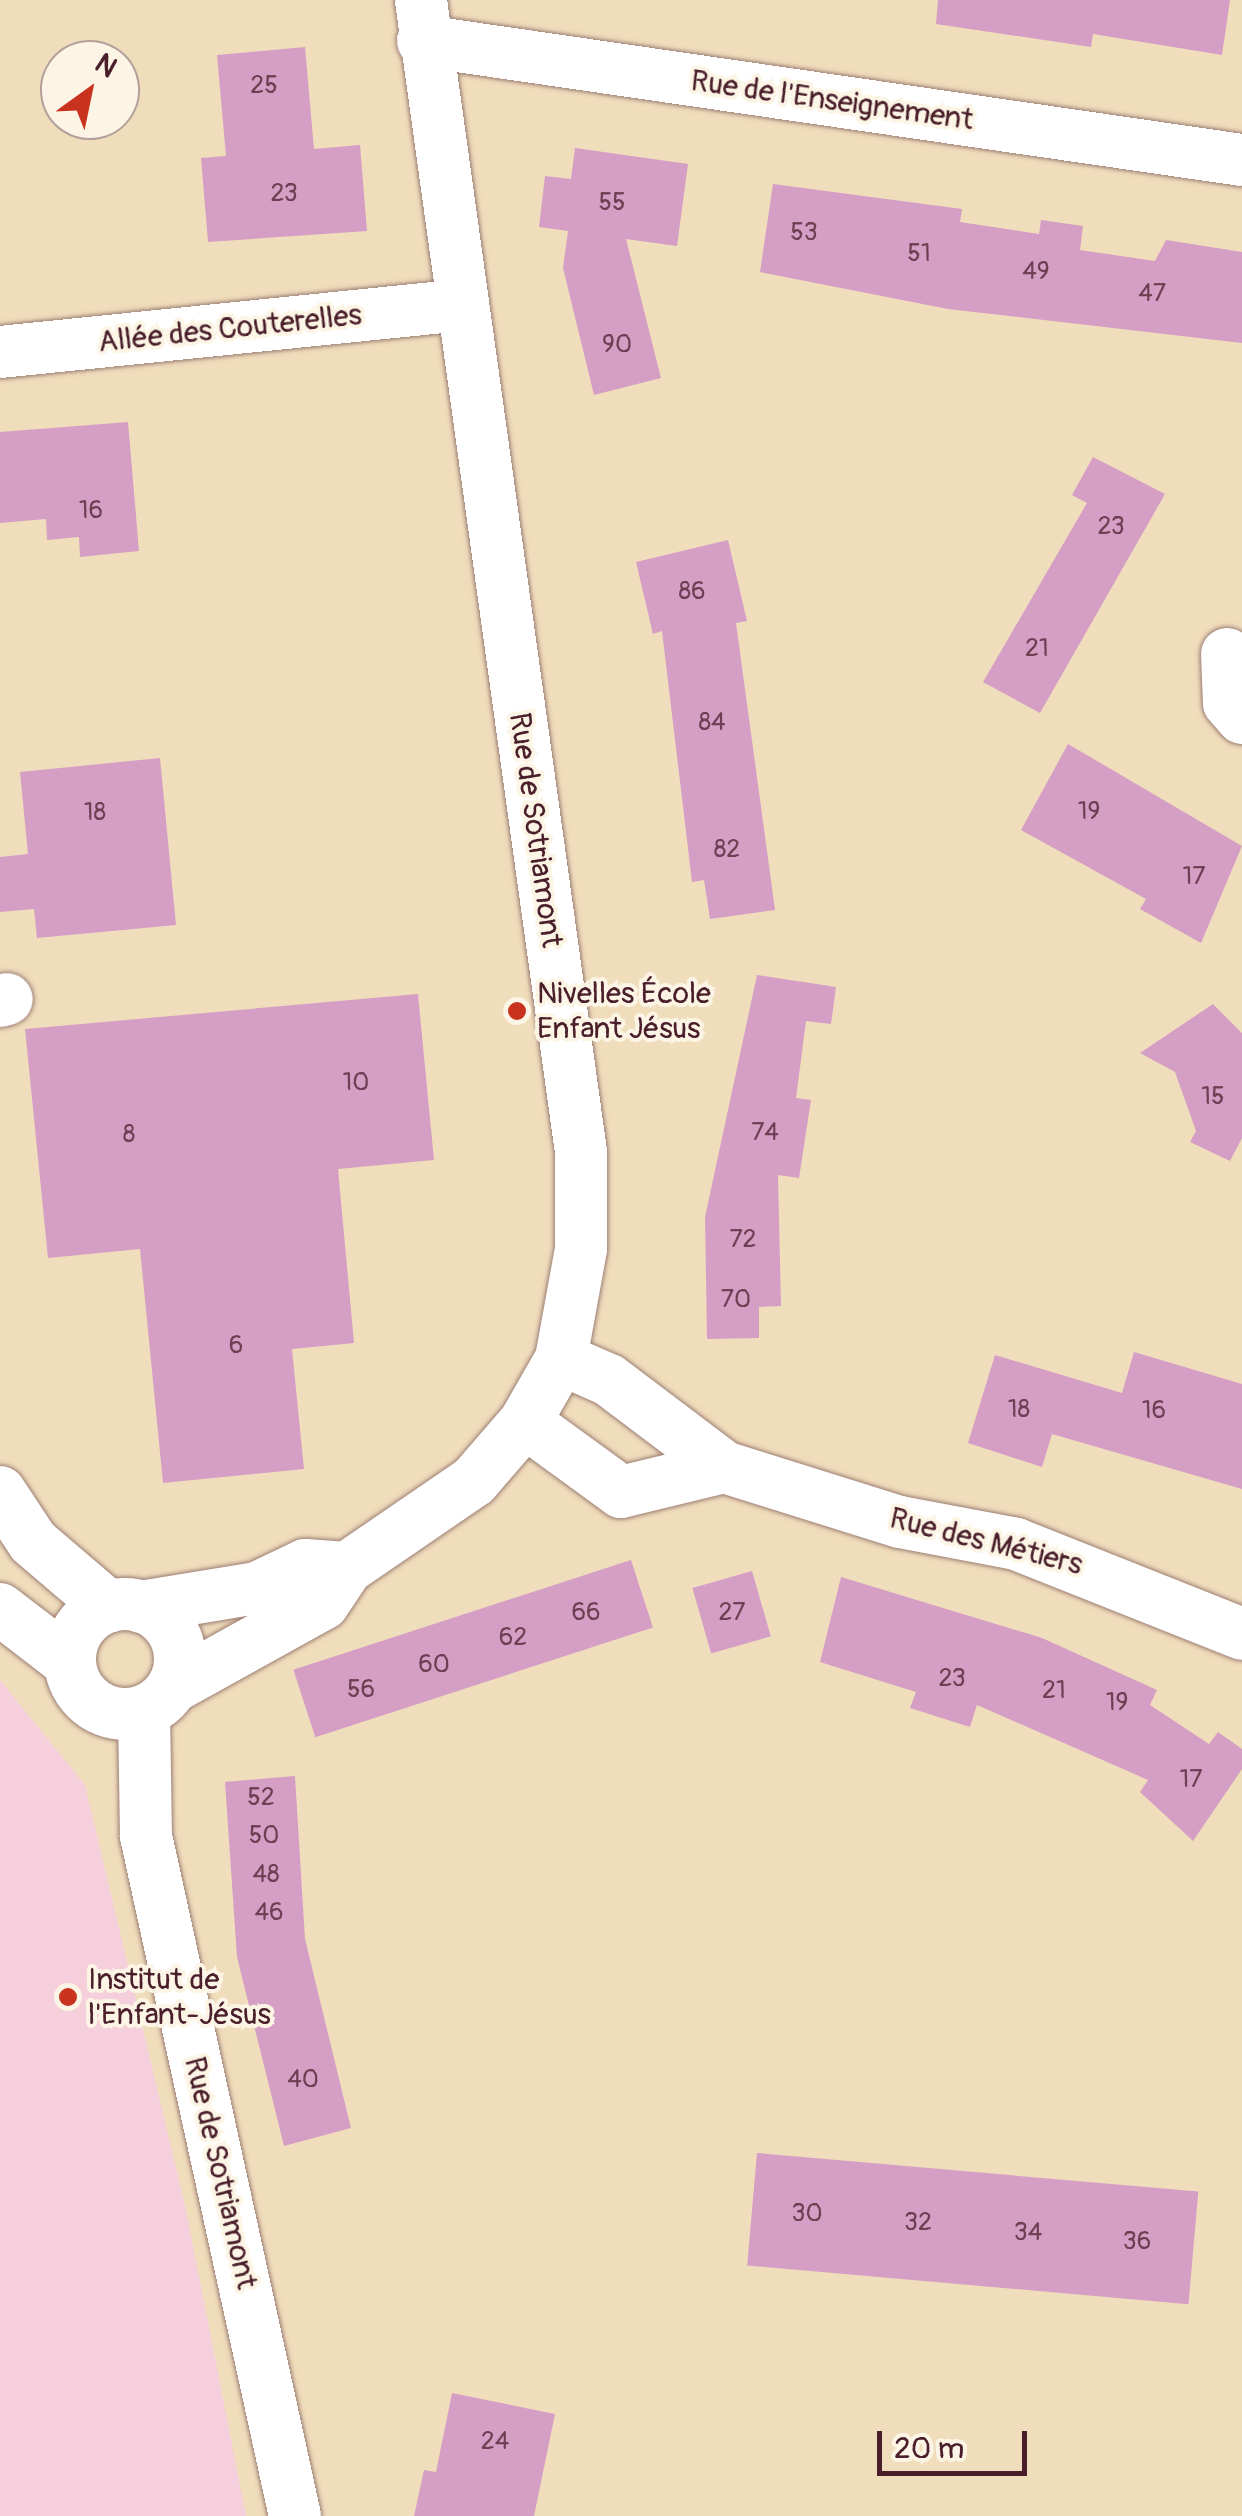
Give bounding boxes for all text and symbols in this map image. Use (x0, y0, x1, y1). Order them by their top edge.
north arrow (40, 40, 140, 140)
text: N (88, 46, 123, 86)
street label: Rue de l'Enseignement (688, 63, 976, 139)
house number: 25 (250, 71, 278, 101)
house number: 23 (270, 179, 298, 209)
house number: 55 (598, 188, 626, 218)
house number: 53 (790, 218, 818, 248)
house number: 51 (907, 239, 931, 269)
house number: 49 (1022, 257, 1050, 287)
house number: 47 (1138, 279, 1166, 309)
street label: Allée des Couterelles (96, 297, 364, 361)
house number: 90 (602, 330, 632, 360)
house number: 16 (79, 496, 103, 526)
house number: 23 (1097, 512, 1125, 542)
house number: 86 (678, 577, 706, 607)
house number: 21 (1025, 634, 1049, 664)
house number: 84 (698, 708, 726, 738)
street label: Rue de Sotriamont (501, 710, 569, 950)
house number: 19 (1078, 797, 1100, 827)
house number: 18 (84, 798, 106, 828)
house number: 82 (714, 835, 740, 865)
house number: 17 (1183, 862, 1205, 892)
place label: Nivelles École Enfant Jésus (537, 976, 711, 1046)
marker: Nivelles École Enfant Jésus (506, 1000, 528, 1022)
house number: 10 (343, 1068, 369, 1098)
house number: 15 (1201, 1082, 1225, 1112)
house number: 74 (751, 1118, 779, 1148)
house number: 8 (123, 1120, 135, 1150)
house number: 72 (729, 1225, 757, 1255)
house number: 70 (721, 1285, 751, 1315)
house number: 6 (229, 1331, 243, 1361)
house number: 18 (1008, 1395, 1030, 1425)
house number: 16 (1142, 1396, 1166, 1426)
street label: Rue des Métiers (886, 1501, 1086, 1583)
house number: 66 (571, 1598, 601, 1628)
house number: 27 (718, 1598, 746, 1628)
house number: 62 (499, 1623, 527, 1653)
house number: 60 (418, 1650, 450, 1680)
house number: 23 (938, 1664, 966, 1694)
house number: 56 (347, 1675, 375, 1705)
house number: 21 (1042, 1676, 1066, 1706)
house number: 19 (1106, 1688, 1128, 1718)
house number: 17 (1180, 1765, 1202, 1795)
house number: 52 (247, 1783, 275, 1813)
house number: 50 (249, 1821, 279, 1851)
house number: 48 (252, 1860, 280, 1890)
house number: 46 (254, 1898, 284, 1928)
place label: Institut de l'Enfant-Jésus (88, 1962, 271, 2032)
marker: Institut de l'Enfant-Jésus (57, 1986, 79, 2008)
street label: Rue de Sotriamont (176, 2054, 264, 2292)
house number: 40 (287, 2065, 319, 2095)
house number: 30 (791, 2199, 823, 2229)
house number: 32 (904, 2208, 932, 2238)
house number: 34 (1014, 2218, 1042, 2248)
house number: 36 (1123, 2227, 1151, 2257)
scale bar (882, 2411, 1032, 2473)
house number: 24 (481, 2427, 509, 2457)
text: 20 m (894, 2430, 964, 2467)

